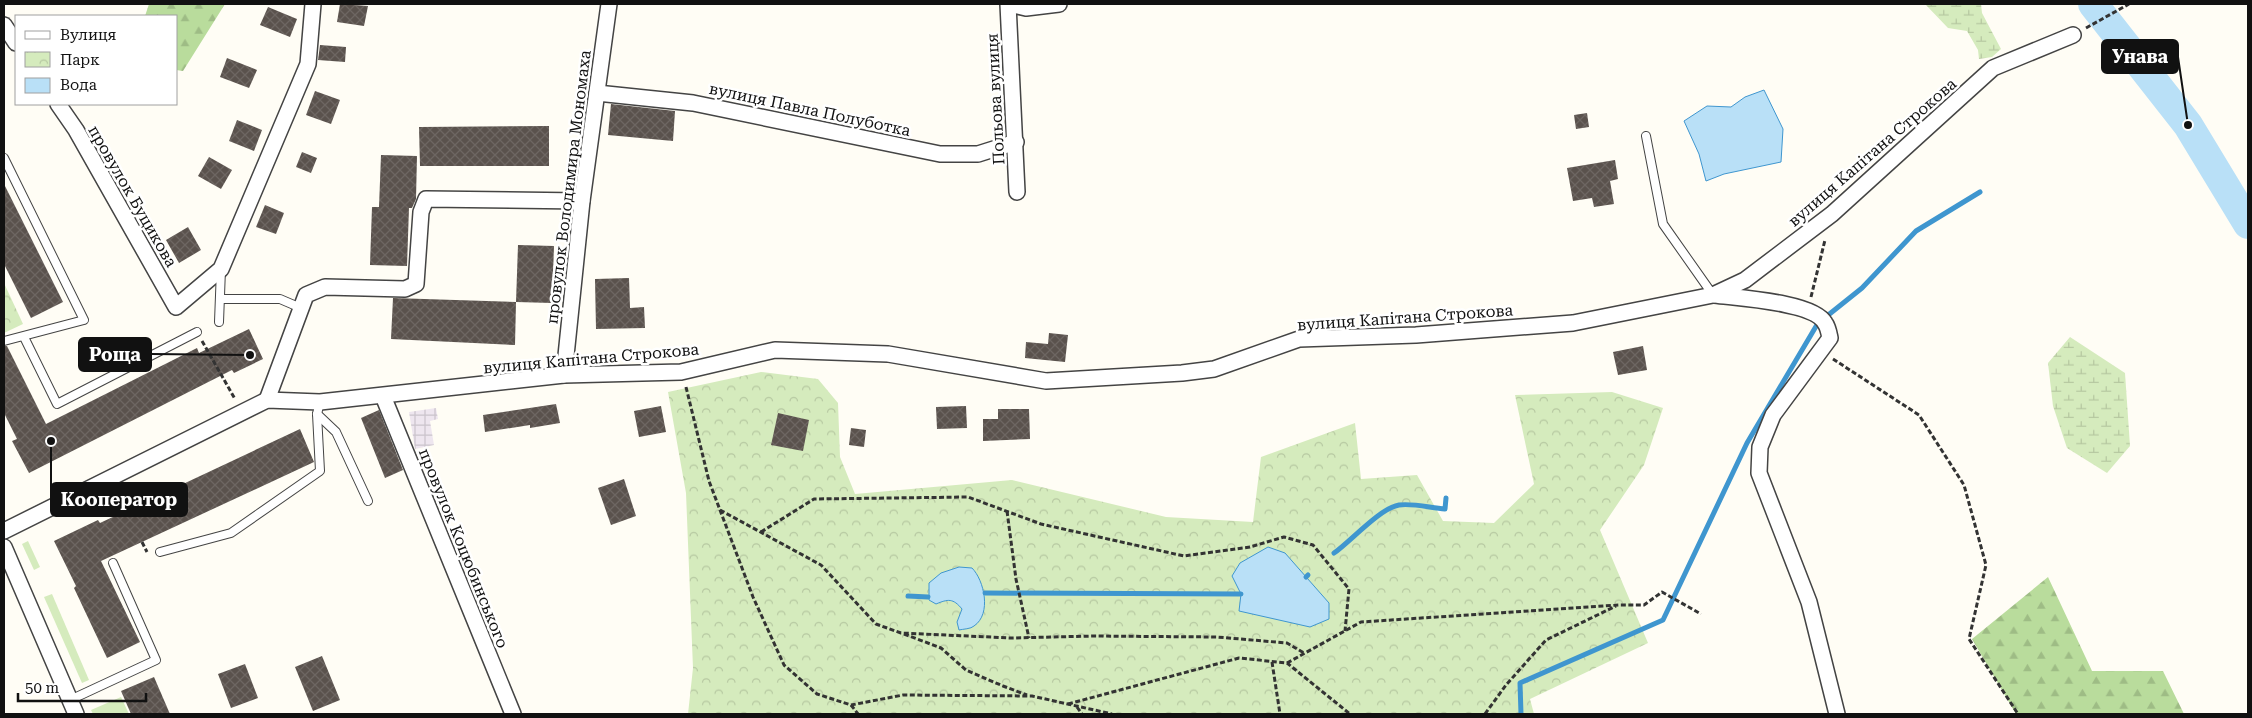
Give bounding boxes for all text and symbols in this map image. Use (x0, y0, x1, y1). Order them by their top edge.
legend (15, 15, 178, 105)
text: Вулиця (60, 26, 116, 44)
street label: Польова вулиця (983, 33, 1008, 165)
callout: Унава (2102, 40, 2178, 73)
text: Унава (2112, 46, 2168, 67)
street label: провулок Володимира Мономаха (542, 49, 595, 325)
text: Парк (60, 51, 100, 69)
street label: вулиця Капітана Строкова (1784, 74, 1961, 231)
text: Вода (60, 76, 97, 94)
street label: вулиця Павла Полуботка (708, 79, 913, 140)
street label: провулок Буцикова (84, 122, 181, 271)
street label: вулиця Капітана Строкова (1296, 300, 1514, 335)
callout: Роща (79, 338, 151, 371)
street label: вулиця Капітана Строкова (482, 340, 700, 377)
text: Роща (89, 344, 141, 365)
street label: провулок Коцюбинського (415, 446, 512, 651)
callout: Кооператор (51, 483, 187, 516)
text: Кооператор (61, 489, 177, 510)
scale bar (18, 670, 145, 702)
text: 50 m (25, 679, 60, 697)

